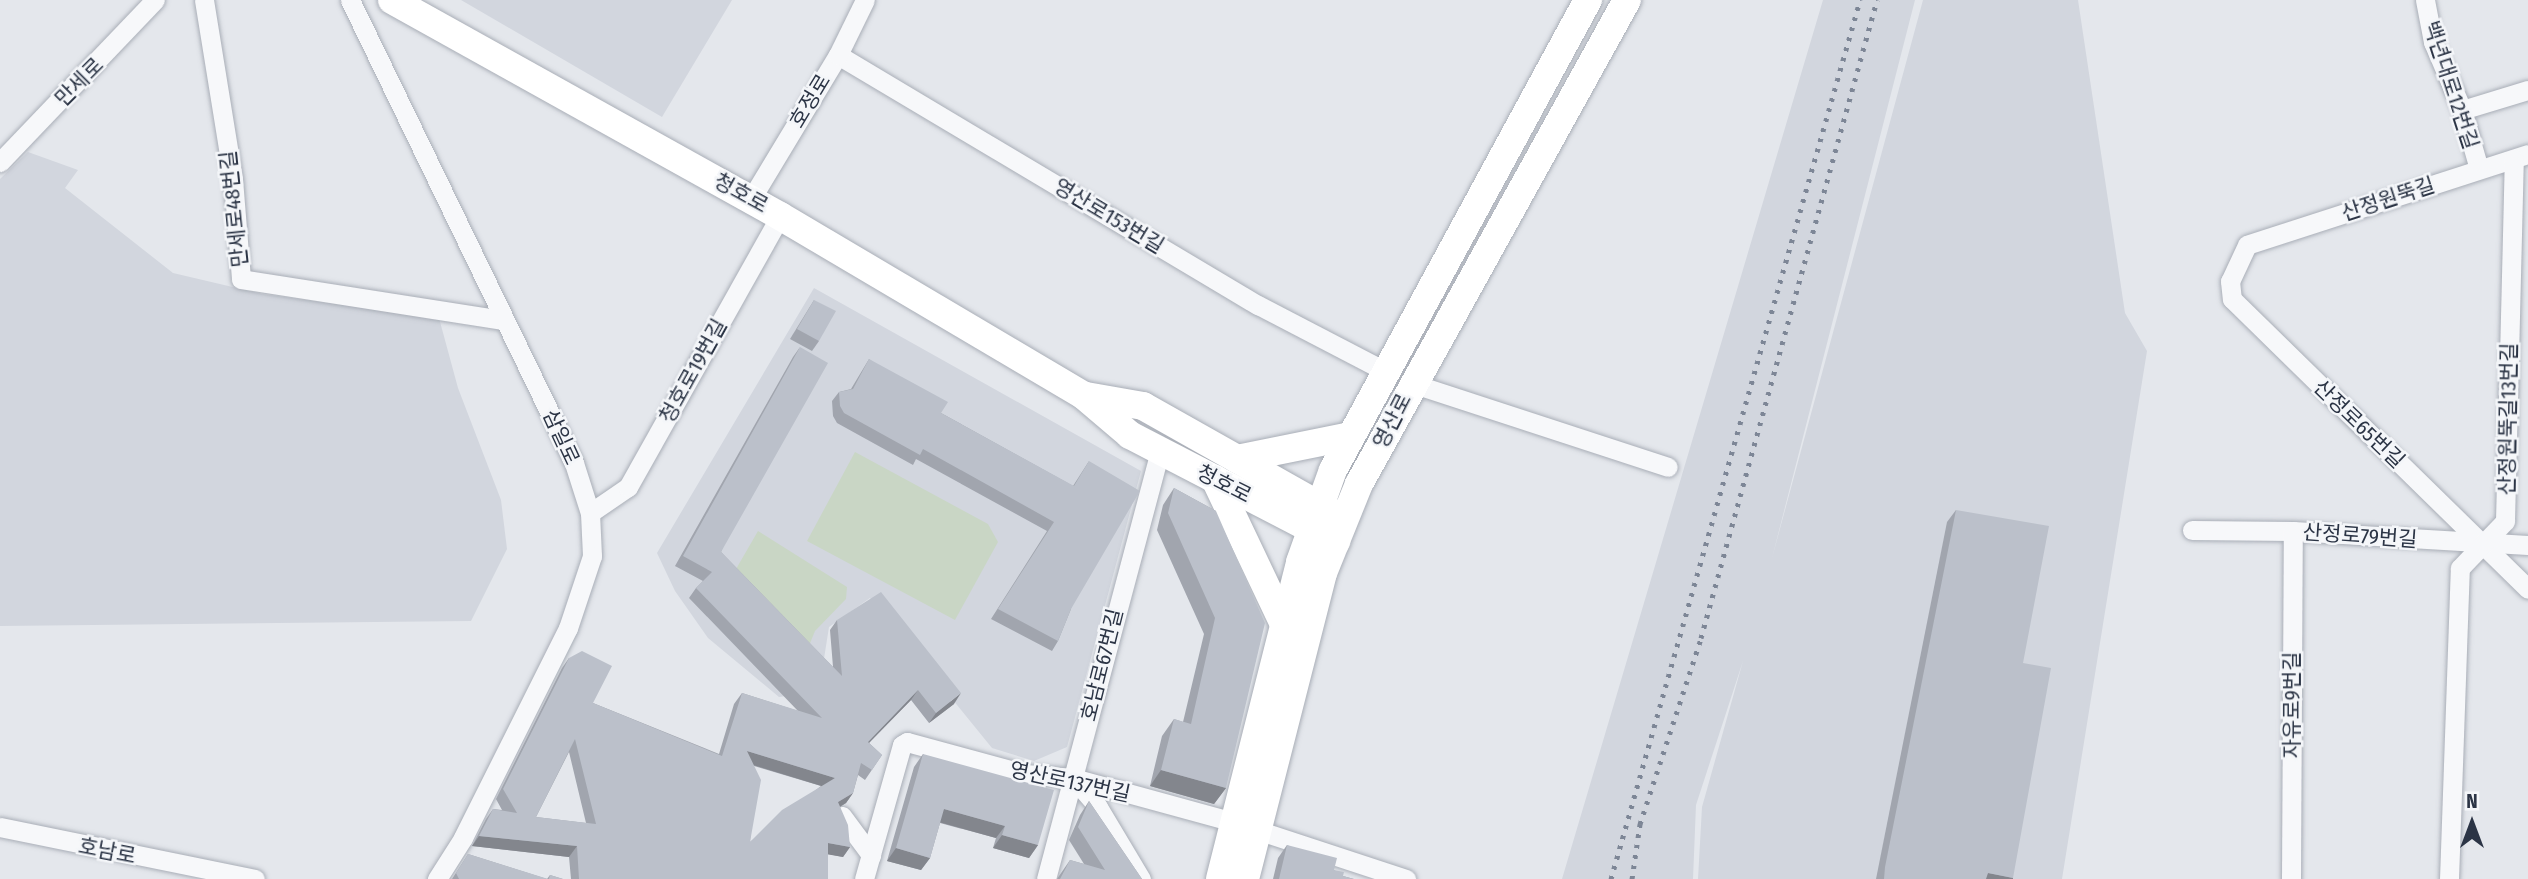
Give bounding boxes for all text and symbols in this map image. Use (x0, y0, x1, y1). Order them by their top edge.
street label: 백년대로12번길 (2418, 18, 2484, 152)
street label: 만세로 (50, 53, 108, 111)
street label: 호정로 (784, 70, 836, 132)
street label: 만세로48번길 (215, 149, 253, 269)
street label: 청호로 (710, 168, 772, 218)
street label: 산정원뚝길 (2338, 172, 2438, 226)
street label: 영산로153번길 (1049, 173, 1169, 259)
street label: 청호로19번길 (654, 315, 732, 427)
street label: 산정원뚝길13번길 (2494, 342, 2522, 496)
street label: 산정로65번길 (2308, 374, 2410, 474)
street label: 영산로 (1368, 389, 1416, 453)
street label: 삼일로 (537, 405, 585, 469)
street label: 청호로 (1192, 460, 1256, 508)
street label: 산정로79번길 (2302, 519, 2418, 553)
street label: 호남로67번길 (1076, 606, 1128, 724)
street label: 자유로9번길 (2279, 652, 2305, 758)
street label: 영산로137번길 (1007, 757, 1133, 807)
north arrow (2437, 788, 2507, 858)
text: N (2466, 790, 2478, 813)
street label: 호남로 (76, 833, 138, 869)

